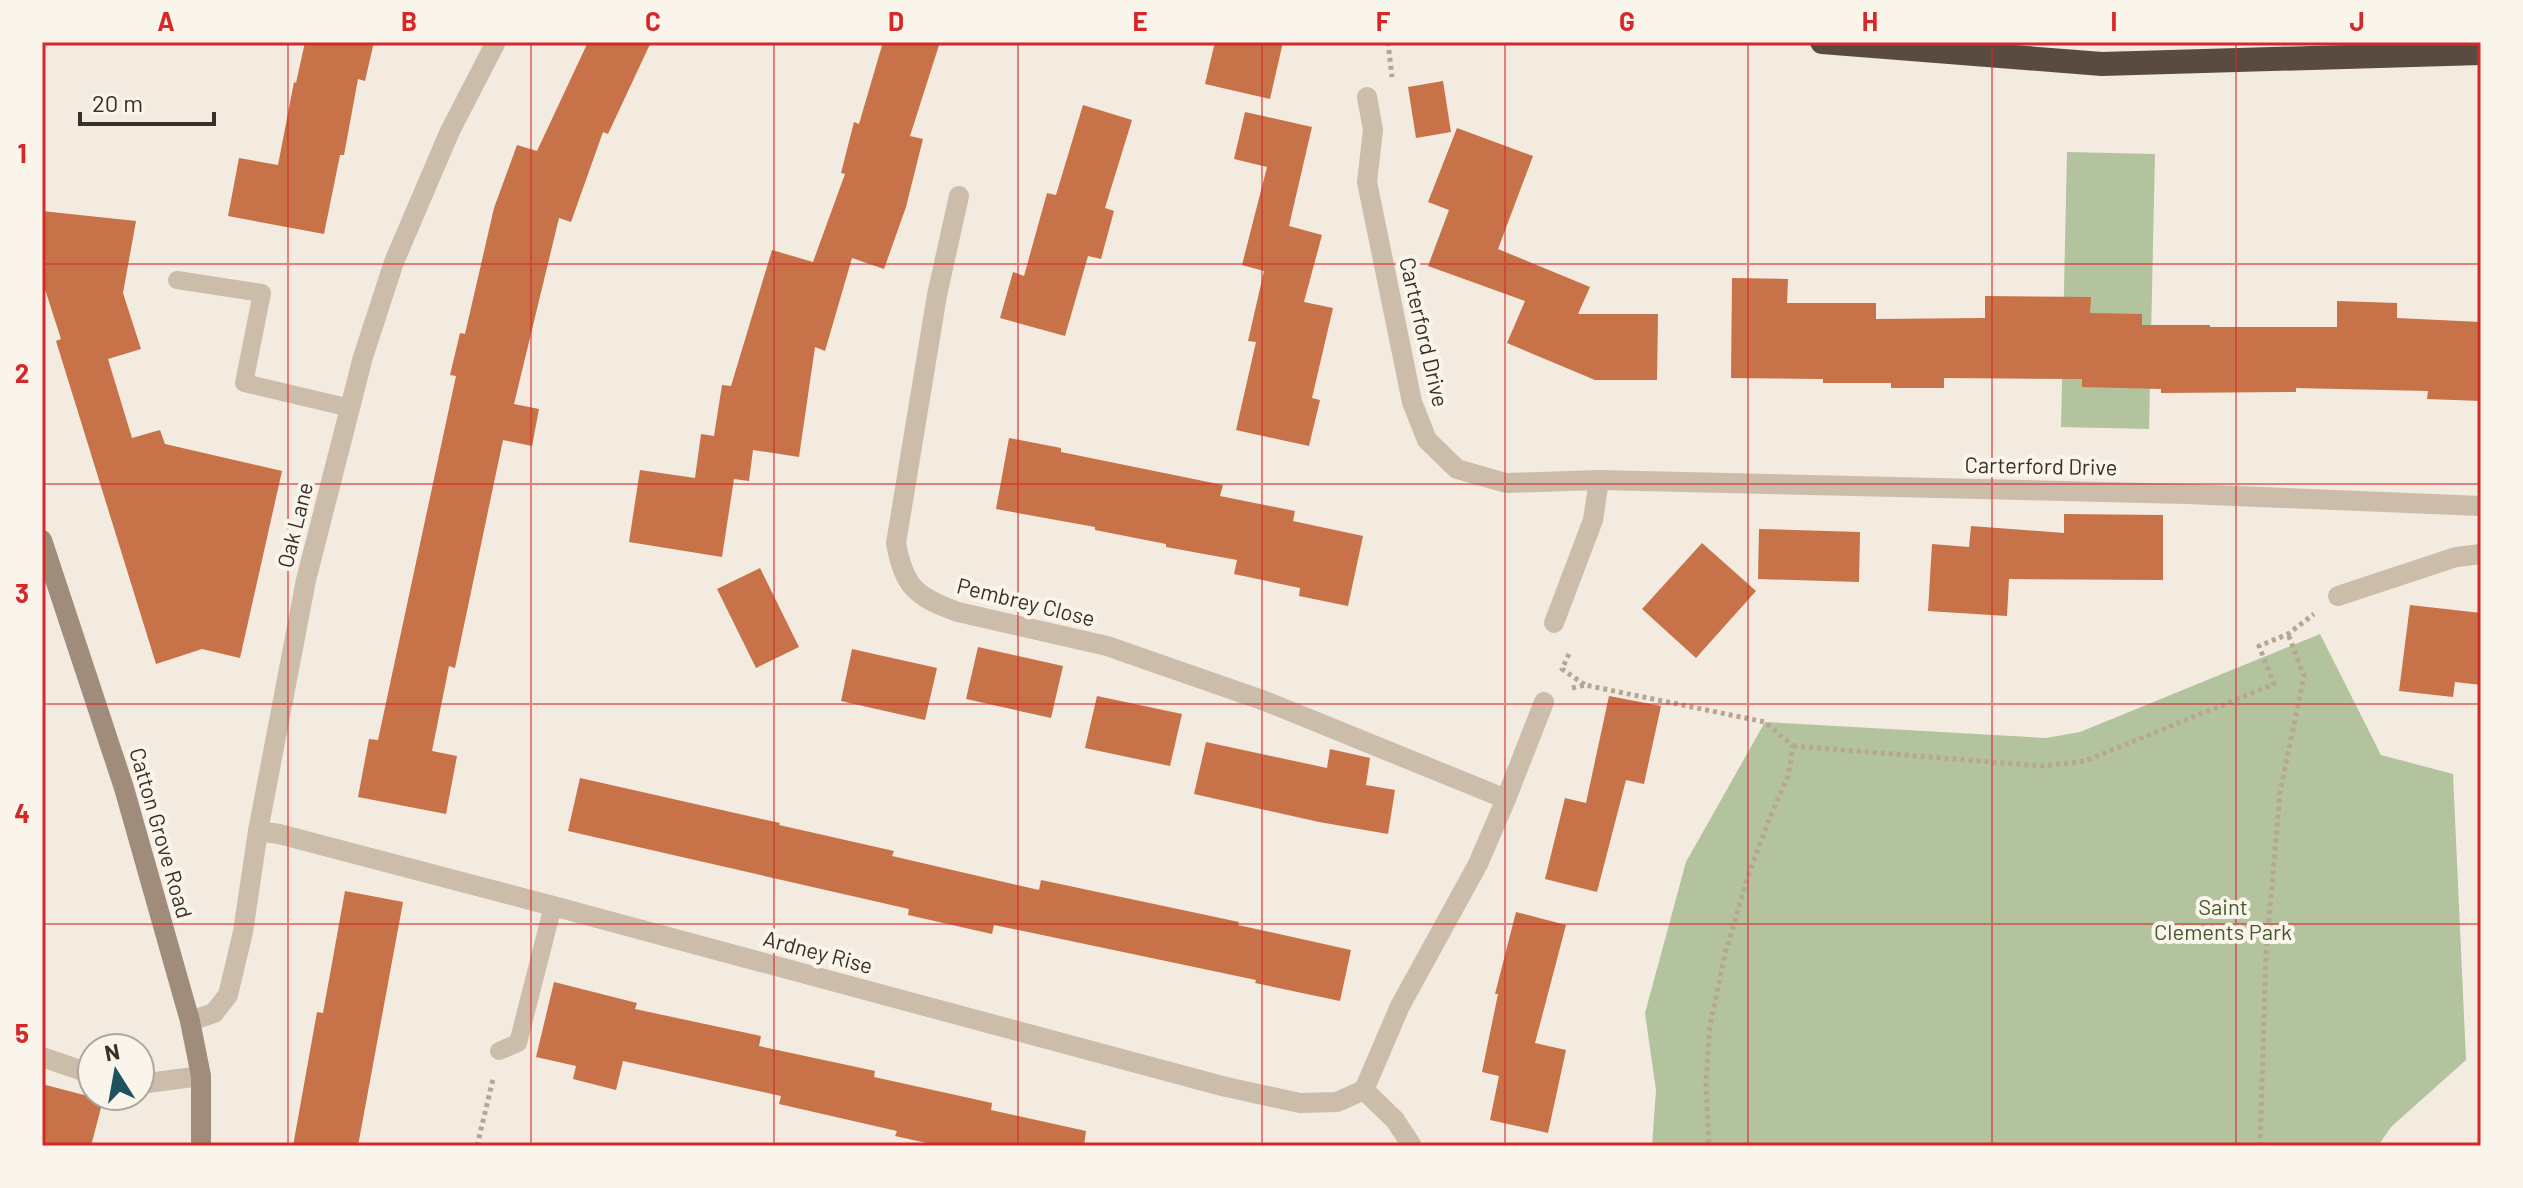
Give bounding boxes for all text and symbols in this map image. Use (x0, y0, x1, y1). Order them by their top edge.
text: A (157, 5, 175, 36)
text: B (401, 5, 417, 36)
text: C (645, 5, 661, 36)
text: D (888, 5, 904, 36)
text: E (1132, 5, 1148, 36)
text: F (1376, 5, 1391, 36)
text: G (1619, 5, 1635, 36)
text: H (1862, 5, 1878, 36)
text: I (2111, 5, 2117, 36)
text: J (2349, 5, 2365, 36)
scale bar (80, 76, 214, 126)
text: 20 m (92, 88, 143, 117)
text: 1 (17, 137, 27, 168)
street label: Carterford Drive (1395, 255, 1455, 409)
text: 2 (15, 357, 29, 388)
street label: Carterford Drive (1965, 451, 2118, 479)
street label: Oak Lane (271, 479, 317, 570)
street label: Pembrey Close (955, 571, 1098, 631)
text: 3 (15, 577, 29, 608)
street label: Catton Grove Road (125, 745, 199, 921)
text: 4 (14, 797, 30, 828)
park label: Saint Clements Park (2154, 893, 2292, 944)
street label: Ardney Rise (761, 924, 876, 978)
text: 5 (15, 1017, 29, 1048)
north arrow (76, 1032, 156, 1112)
text: N (102, 1037, 122, 1066)

